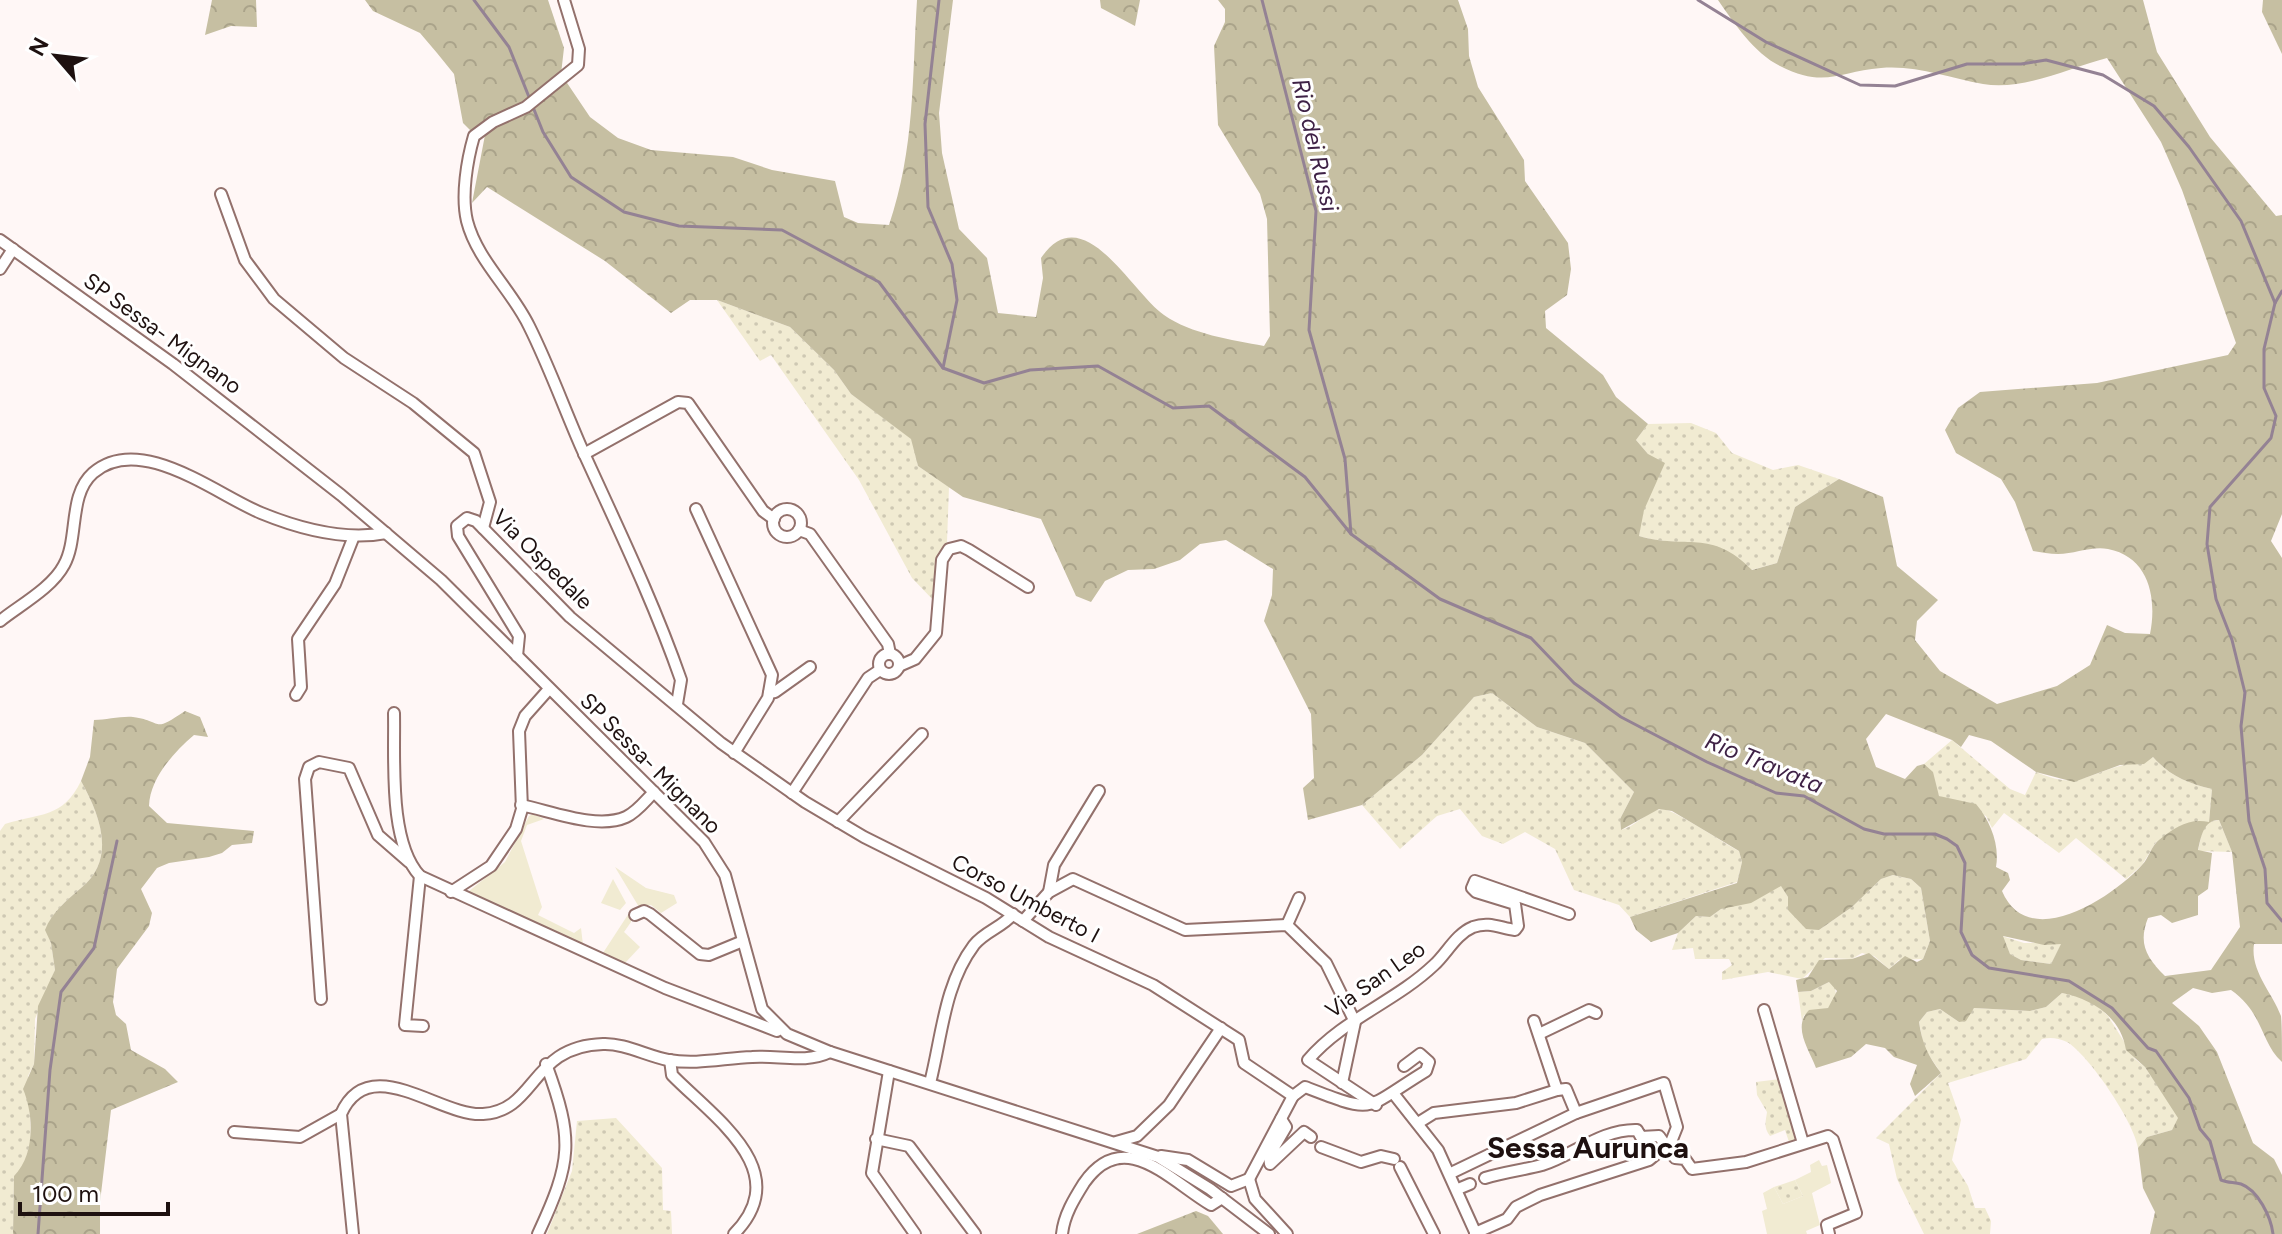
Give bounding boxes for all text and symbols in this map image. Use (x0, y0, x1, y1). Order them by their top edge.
north arrow (16, 16, 96, 96)
text: N (23, 33, 55, 61)
water label: Rio dei Russi (1286, 75, 1345, 215)
street label: SP Sessa- Mignano (78, 267, 247, 400)
street label: Via Ospedale (487, 504, 598, 615)
street label: SP Sessa- Mignano (574, 687, 727, 840)
water label: Rio Travata (1701, 726, 1827, 799)
street label: Corso Umberto I (947, 848, 1104, 949)
street label: Via San Leo (1320, 935, 1430, 1024)
district label: Sessa Aurunca (1487, 1129, 1689, 1166)
scale bar (20, 1166, 168, 1216)
text: 100 m (32, 1179, 99, 1208)

